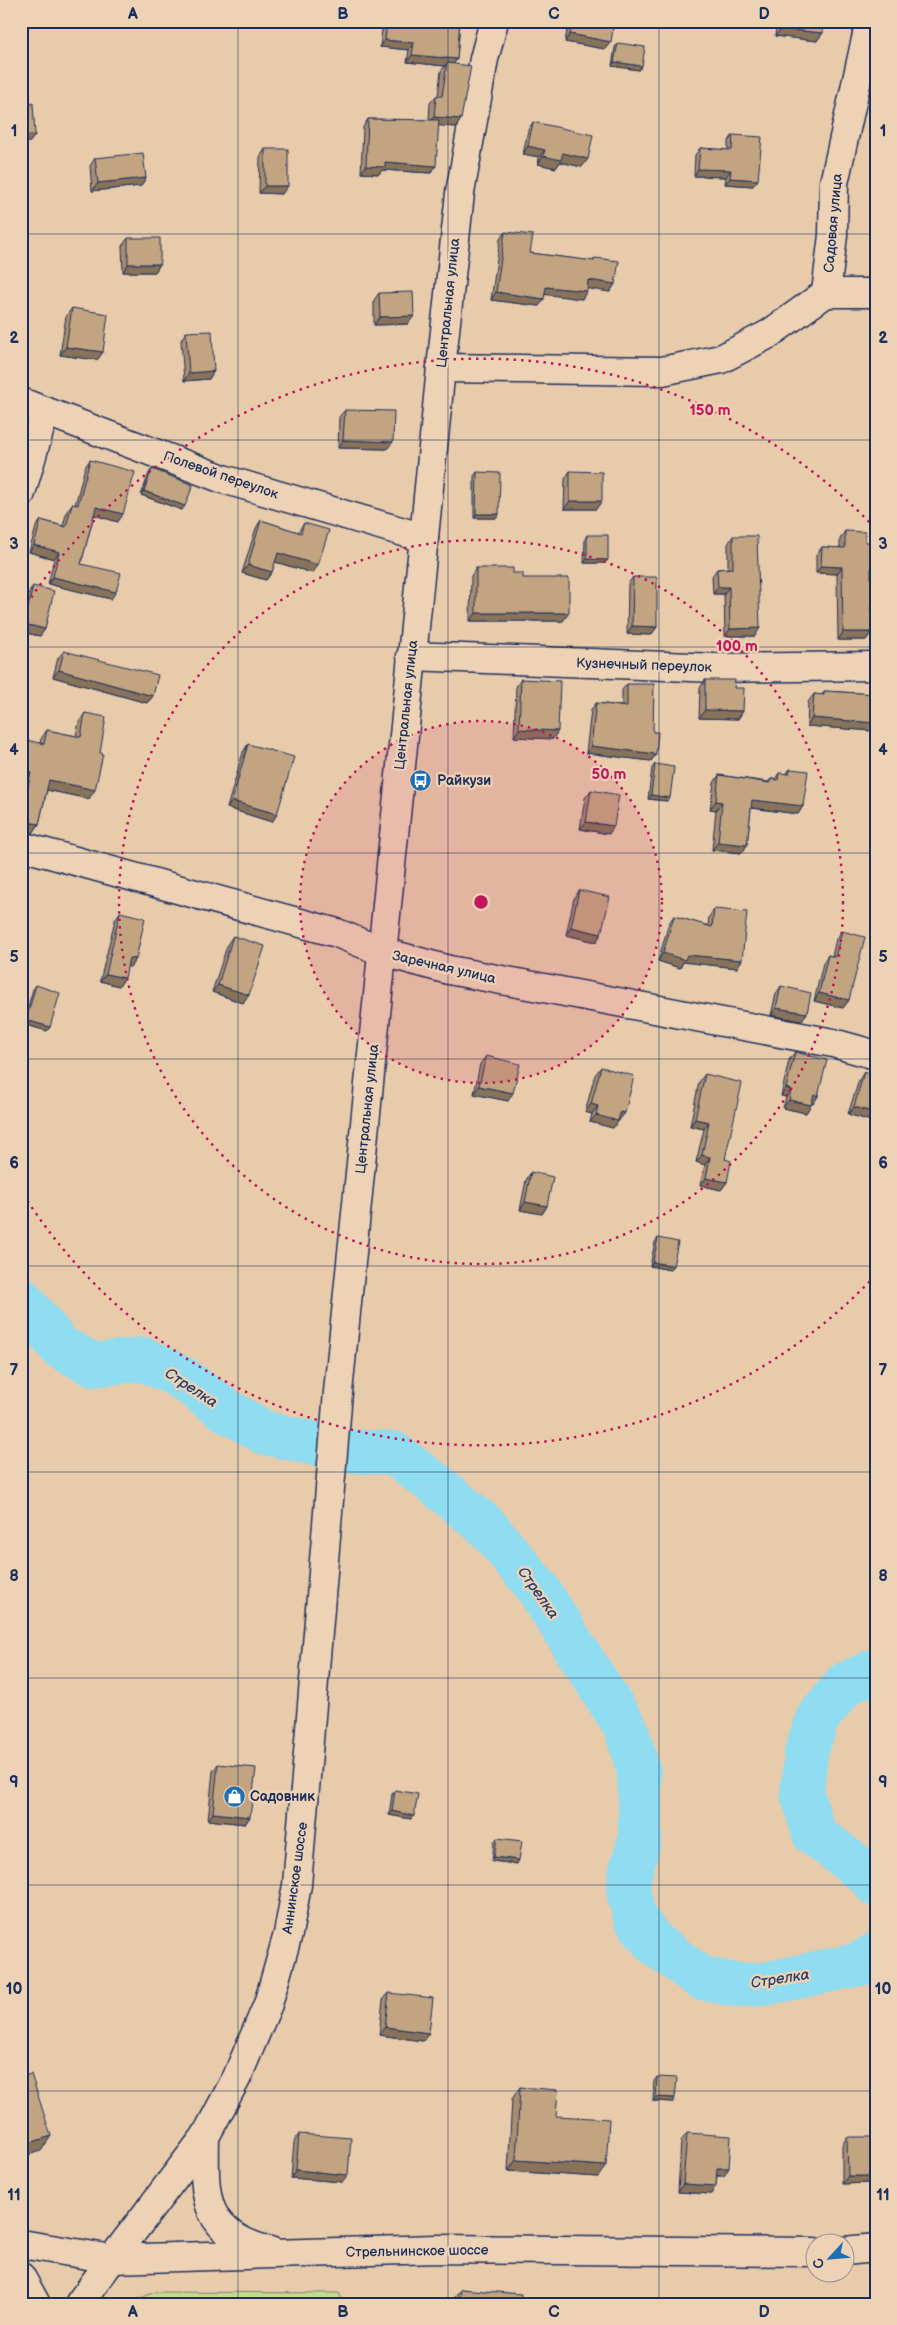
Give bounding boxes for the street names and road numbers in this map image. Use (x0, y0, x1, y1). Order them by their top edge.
street label: Садовая улица (820, 172, 846, 273)
street label: Центральная улица (433, 237, 463, 369)
street label: Полевой переулок (161, 447, 281, 503)
street label: Центральная улица (391, 639, 421, 771)
street label: Кузнечный переулок (576, 654, 713, 676)
street label: Заречная улица (390, 947, 498, 987)
street label: Центральная улица (352, 1043, 382, 1175)
street label: Аннинское шоссе (279, 1821, 311, 1936)
street label: Стрельнинское шоссе (345, 2241, 489, 2261)

